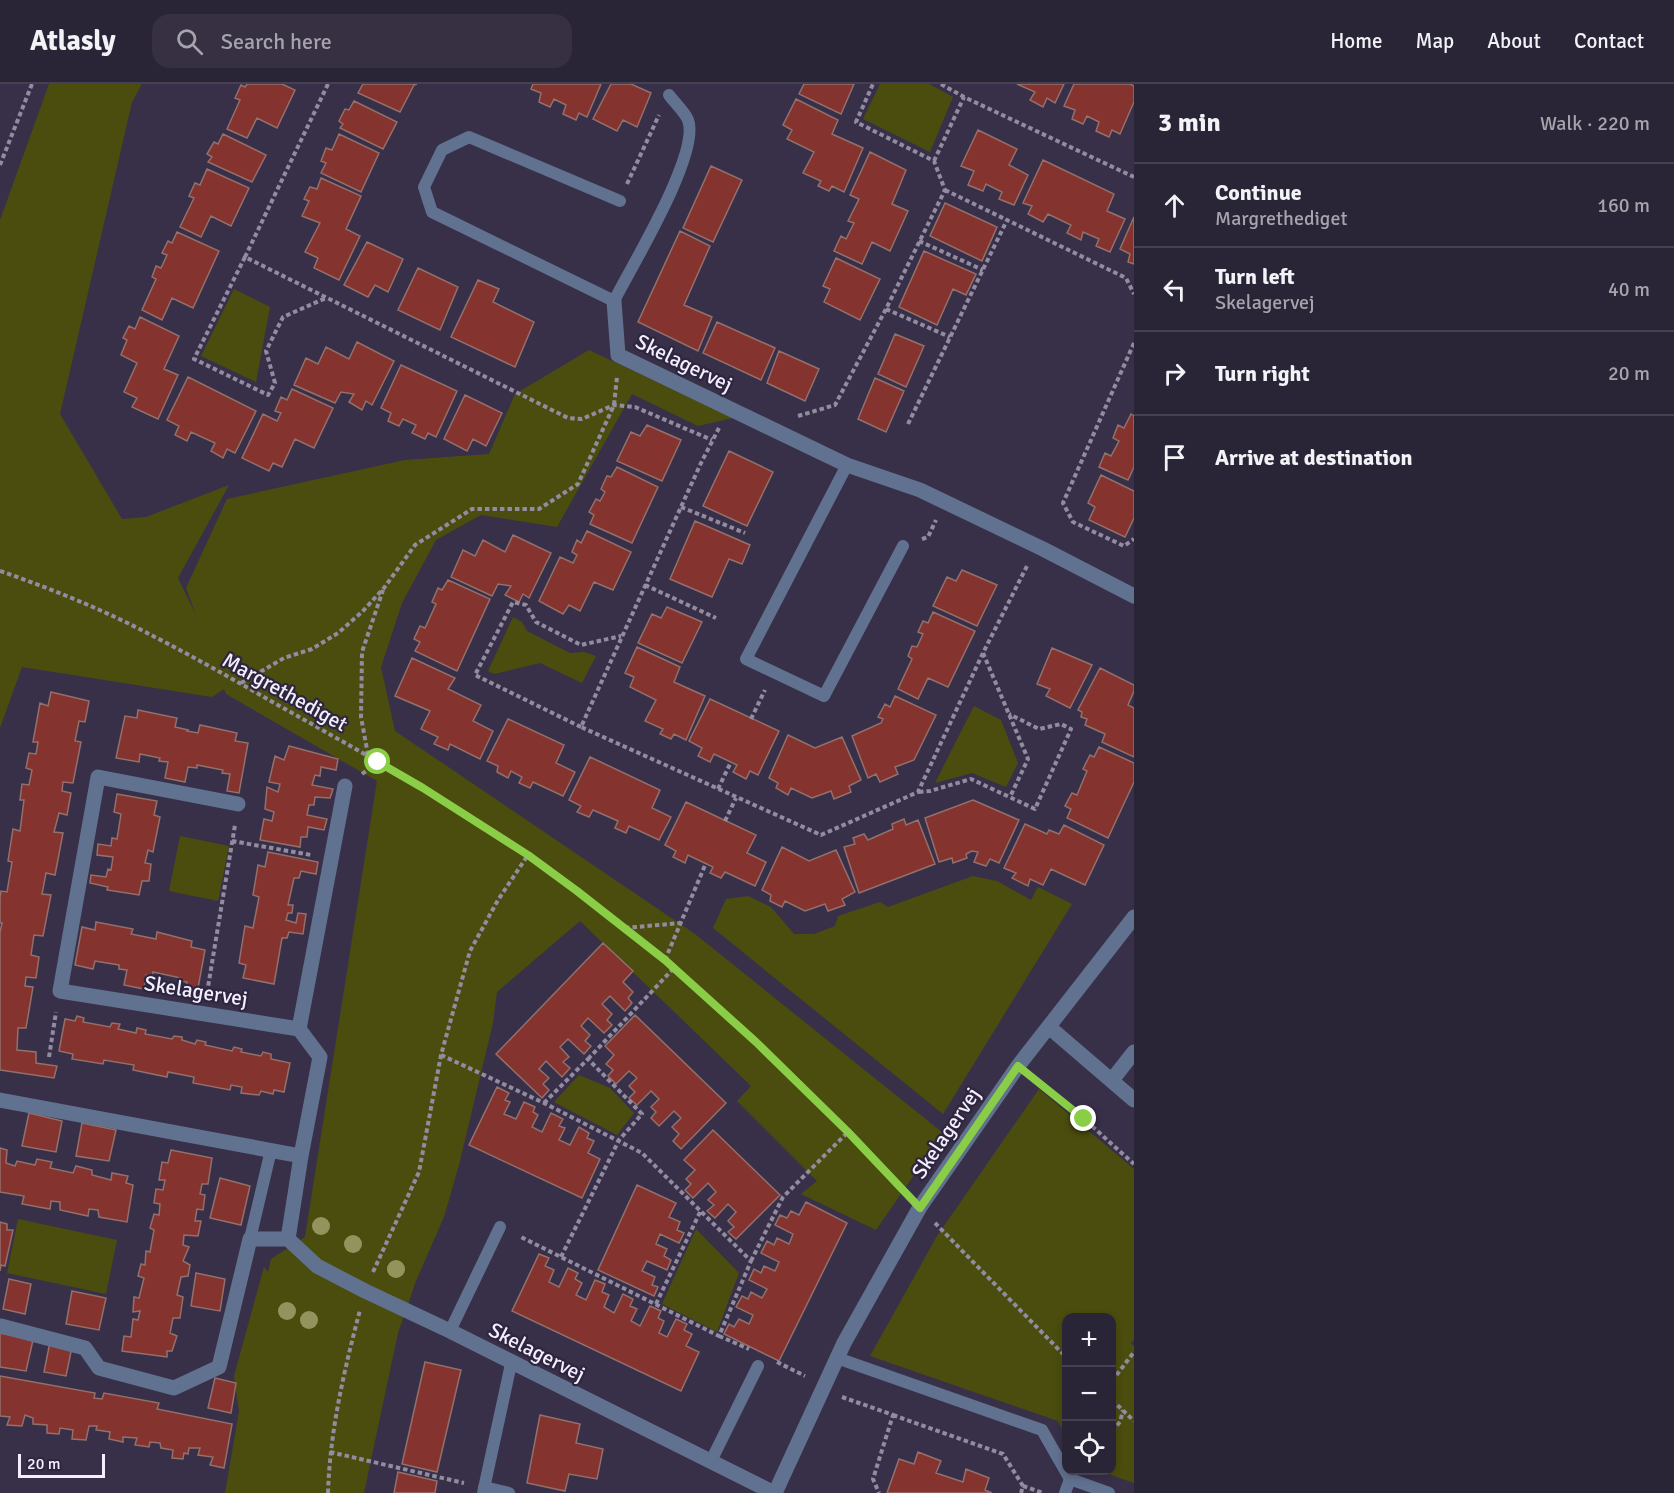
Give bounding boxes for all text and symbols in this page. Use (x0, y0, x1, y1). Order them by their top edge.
search box (152, 14, 572, 68)
text: Atlasly (30, 24, 116, 58)
icon: search (173, 25, 206, 58)
text: Search here (221, 28, 332, 55)
text: Home (1330, 28, 1383, 54)
text: Map (1416, 28, 1454, 54)
text: About (1487, 28, 1541, 54)
text: Contact (1574, 28, 1644, 54)
text: 3 min (1158, 107, 1221, 139)
text: Walk · 220 m (1540, 111, 1650, 136)
text: Continue (1215, 179, 1302, 206)
icon: ahead (1158, 189, 1191, 222)
text: 160 m (1597, 193, 1650, 218)
text: Margrethediget (1215, 206, 1347, 231)
text: Turn left (1215, 263, 1295, 290)
icon: left (1158, 273, 1191, 306)
text: 40 m (1608, 277, 1650, 302)
text: Skelagervej (1215, 290, 1315, 315)
street label: Skelagervej (631, 328, 737, 398)
icon: right (1158, 357, 1191, 390)
text: Turn right (1215, 360, 1310, 387)
text: 20 m (1608, 361, 1650, 386)
icon: arrive (1158, 441, 1191, 474)
text: Arrive at destination (1215, 444, 1412, 471)
street label: Margrethediget (218, 647, 352, 737)
route start (364, 748, 390, 774)
street label: Skelagervej (142, 970, 250, 1012)
street label: Skelagervej (906, 1082, 986, 1184)
route end (1070, 1105, 1096, 1131)
map controls (1062, 1313, 1116, 1475)
button: + (1062, 1313, 1116, 1367)
street label: Skelagervej (484, 1317, 590, 1387)
button: − (1062, 1367, 1116, 1421)
button: locate (1062, 1421, 1116, 1475)
scale bar (18, 1451, 105, 1478)
text: 20 m (27, 1454, 61, 1474)

